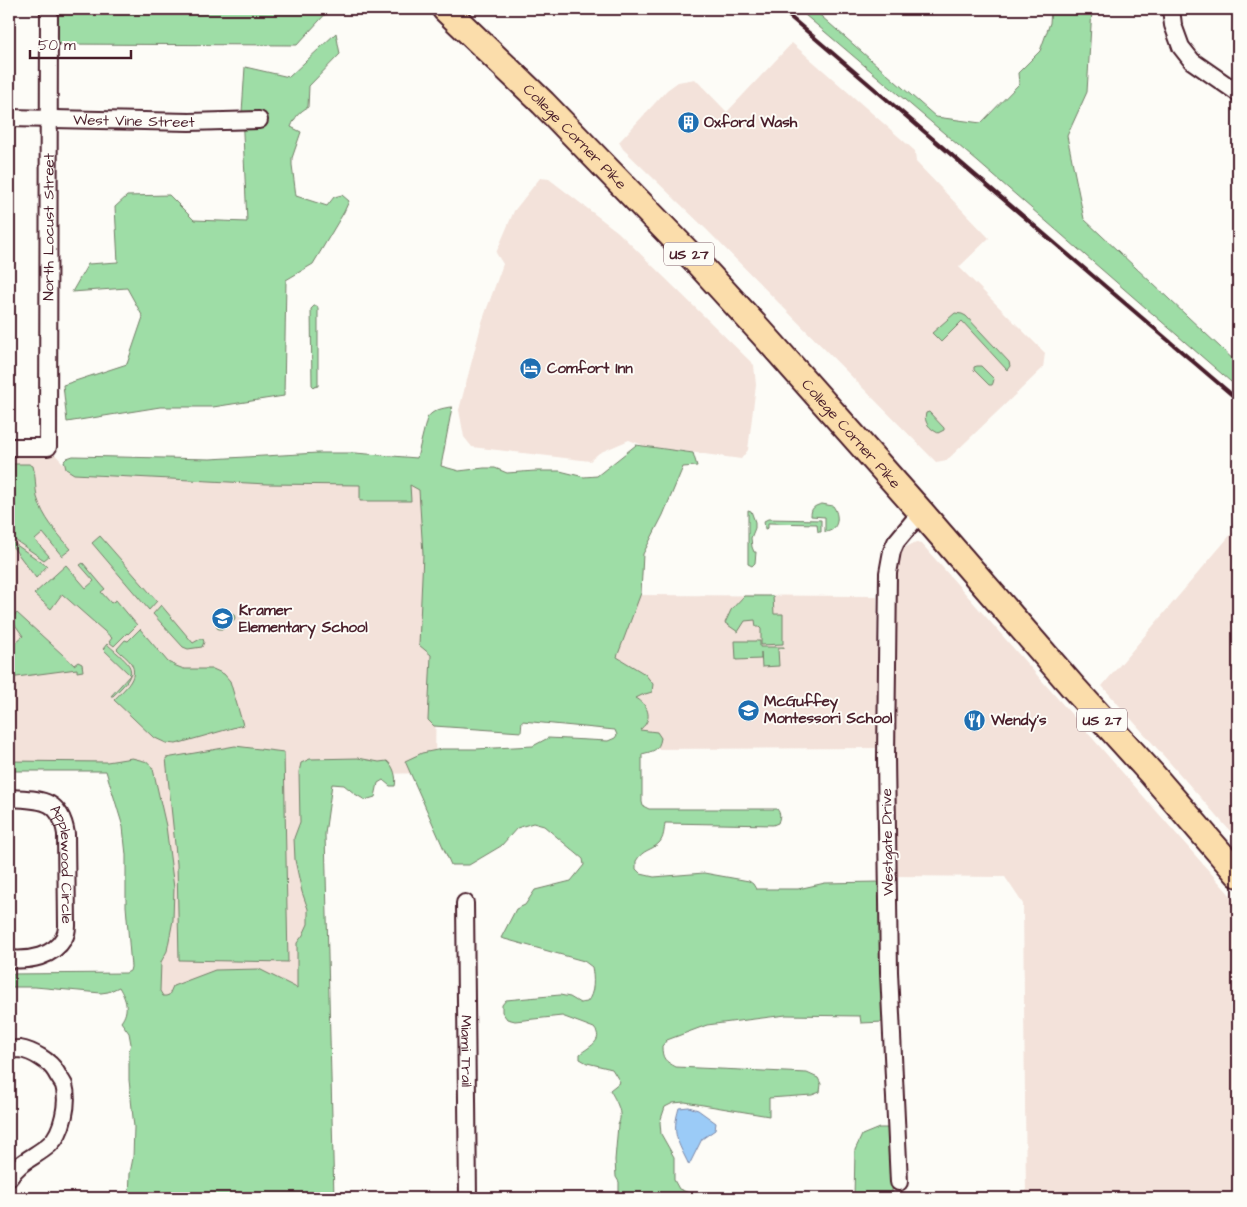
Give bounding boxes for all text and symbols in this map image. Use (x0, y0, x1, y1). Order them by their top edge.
scale bar (30, 28, 131, 60)
text: 50 m (38, 35, 76, 56)
street label: College Corner Pike (518, 79, 631, 194)
street label: West Vine Street (73, 109, 195, 133)
building icon: Oxford Wash (676, 110, 700, 134)
place label: Oxford Wash (704, 112, 798, 133)
street label: North Locust Street (38, 153, 60, 301)
road number: US 27 (664, 242, 714, 266)
hotel icon: Comfort Inn (519, 356, 543, 380)
place label: Comfort Inn (547, 358, 633, 379)
street label: College Corner Pike (797, 375, 905, 493)
place label: Kramer Elementary School (239, 600, 368, 639)
school or university icon: Kramer Elementary School (211, 607, 235, 631)
place label: McGuffey Montessori School (764, 691, 893, 729)
school or university icon: McGuffey Montessori School (736, 698, 760, 722)
restaurant icon: Wendy's (963, 708, 987, 732)
road number: US 27 (1077, 708, 1127, 732)
place label: Wendy's (990, 710, 1047, 732)
street label: Westgate Drive (876, 788, 900, 896)
street label: Applewood Circle (45, 800, 77, 924)
street label: Miami Trail (455, 1015, 477, 1087)

